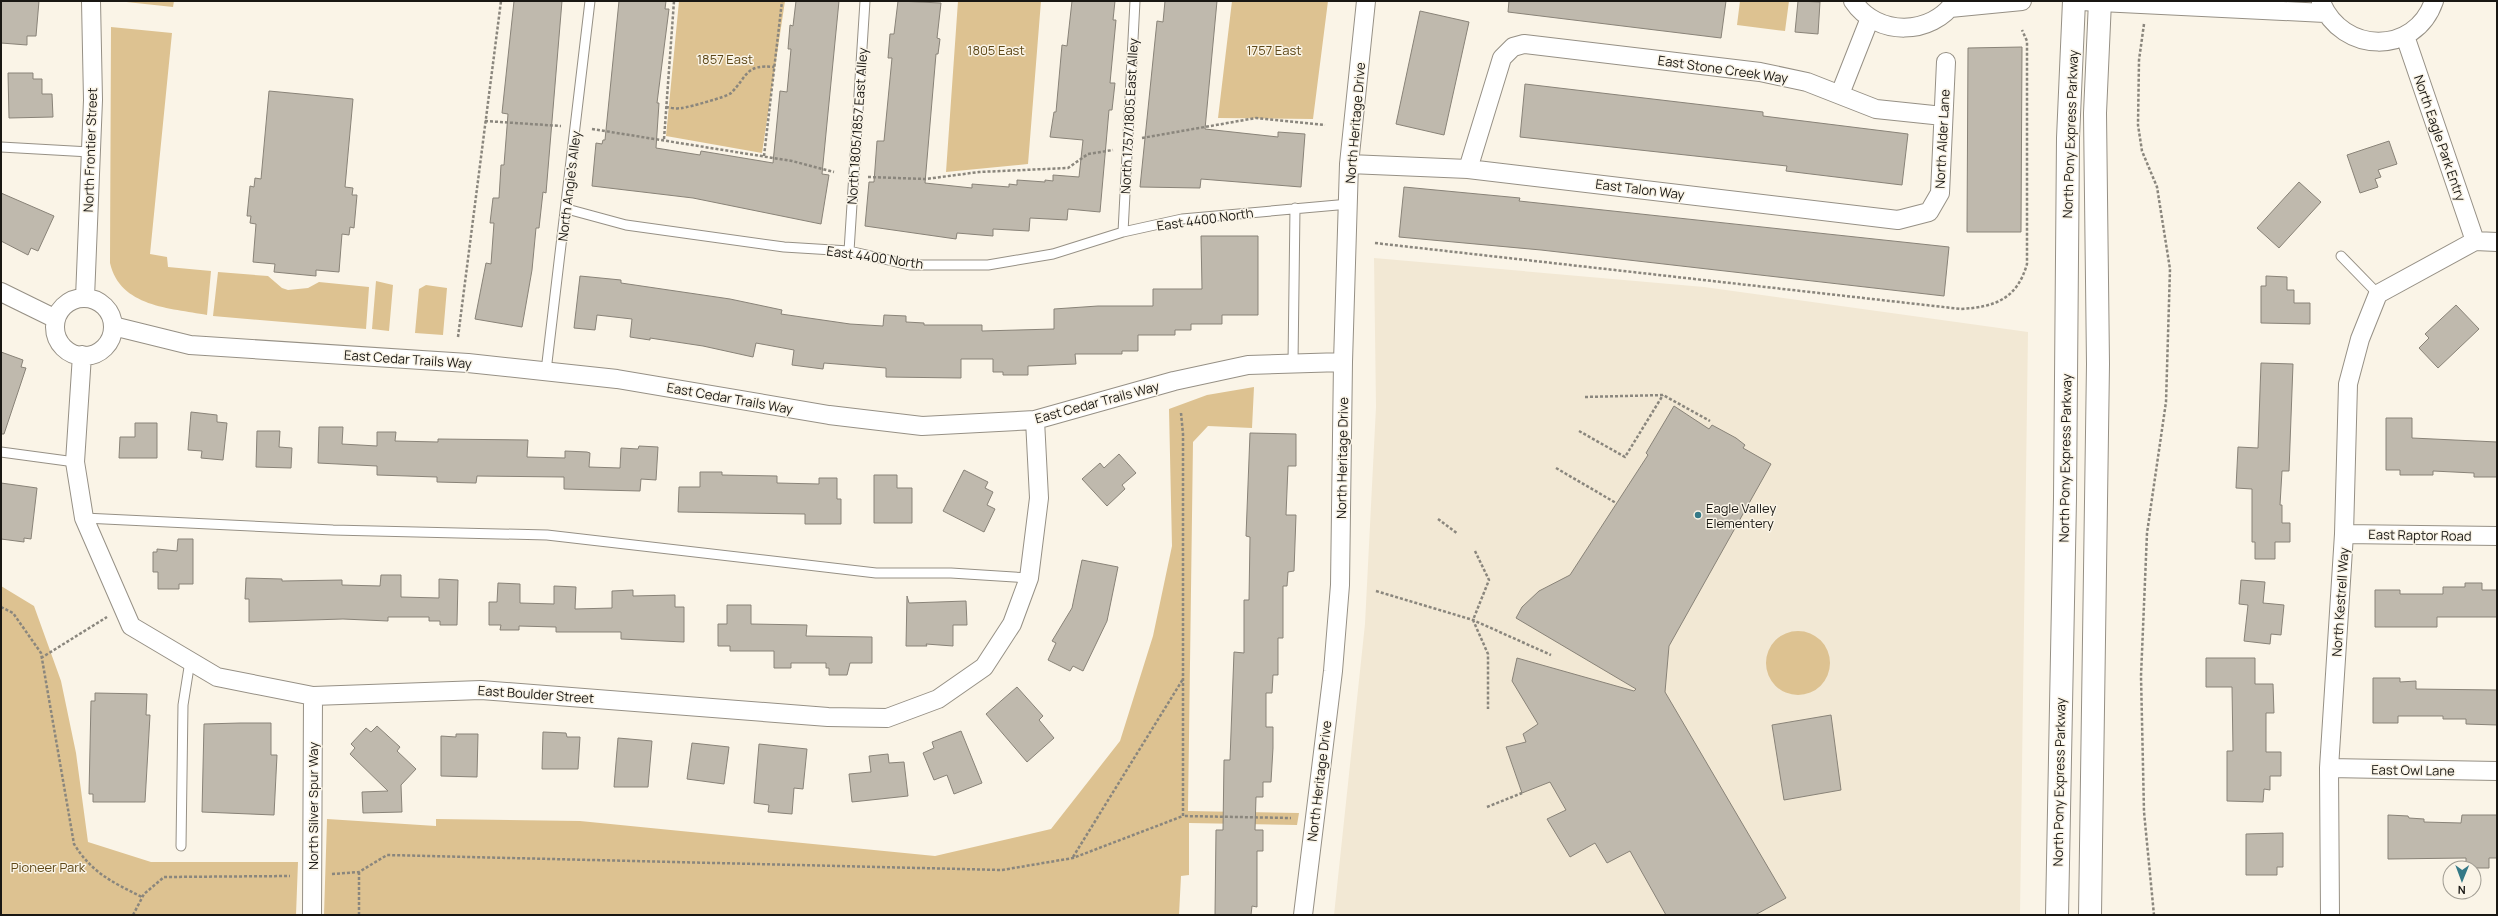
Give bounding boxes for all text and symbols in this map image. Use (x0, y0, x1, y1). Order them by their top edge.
street label: North 1757/1805 East Alley (1116, 37, 1142, 194)
park label: 1805 East (967, 41, 1025, 59)
park label: 1757 East (1247, 41, 1301, 59)
street label: North 1805/1857 East Alley (843, 47, 871, 205)
street label: North Pony Express Parkway (2058, 49, 2082, 219)
park label: 1857 East (697, 50, 753, 68)
street label: East Stone Creek Way (1657, 51, 1789, 87)
street label: North Heritage Drive (1341, 61, 1369, 184)
street label: North Eagle Park Entry (2410, 72, 2470, 204)
street label: North Frontier Street (79, 87, 101, 213)
street label: North Alder Lane (1930, 88, 1954, 189)
street label: North Angie's Alley (553, 130, 585, 242)
street label: East Talon Way (1594, 175, 1686, 203)
street label: East 4400 North (1156, 203, 1254, 235)
street label: East 4400 North (826, 241, 924, 273)
street label: East Cedar Trails Way (344, 346, 473, 372)
street label: North Pony Express Parkway (2055, 373, 2075, 543)
street label: East Cedar Trails Way (1033, 377, 1161, 427)
street label: East Cedar Trails Way (665, 378, 795, 418)
street label: North Heritage Drive (1332, 397, 1352, 519)
place label: Eagle Valley Elementery (1706, 499, 1777, 532)
marker: Eagle Valley Elementery (1693, 510, 1703, 520)
street label: East Raptor Road (2368, 525, 2472, 545)
street label: North Kestrell Way (2327, 547, 2353, 657)
street label: East Boulder Street (477, 681, 595, 707)
street label: North Pony Express Parkway (2049, 697, 2069, 867)
street label: North Heritage Drive (1303, 719, 1335, 843)
street label: North Silver Spur Way (304, 742, 322, 870)
street label: East Owl Lane (2371, 760, 2455, 780)
park label: Pioneer Park (11, 858, 86, 876)
north arrow (2442, 860, 2482, 900)
text: N (2458, 883, 2466, 898)

